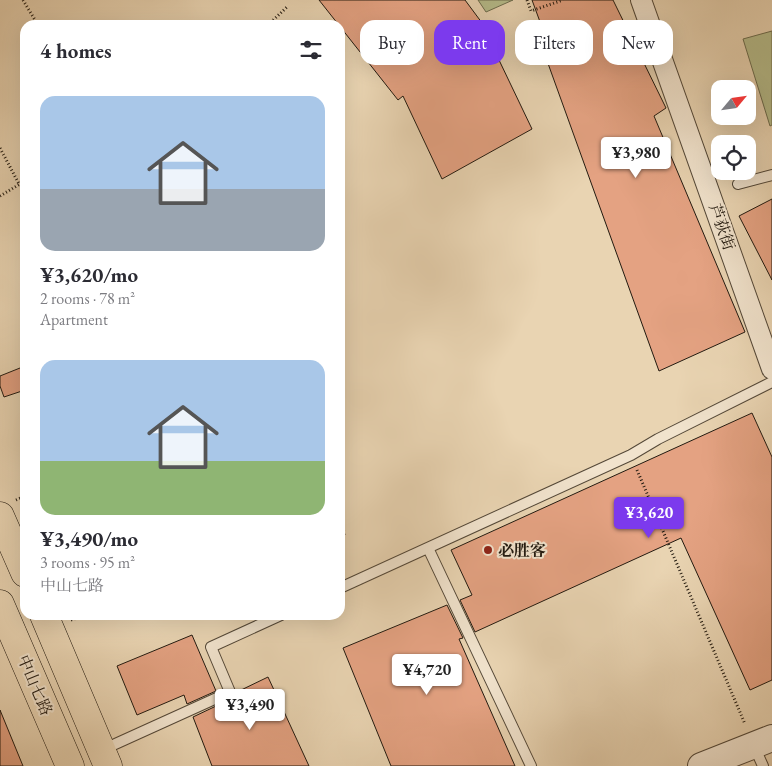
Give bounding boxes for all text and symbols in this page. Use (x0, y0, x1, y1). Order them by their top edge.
chip: Buy (360, 20, 424, 65)
chip: Rent (434, 20, 505, 65)
chip: Filters (515, 20, 593, 65)
chip: New (603, 20, 673, 65)
icon: filters (297, 36, 325, 64)
text: 4 homes (40, 37, 112, 64)
north arrow (711, 80, 756, 125)
map controls (711, 80, 756, 180)
icon: home (138, 128, 228, 218)
button: locate (711, 135, 756, 180)
pin: ¥3,980 (595, 136, 677, 179)
text: ¥3,980 (612, 142, 660, 163)
street label: 芦荻街 (704, 201, 740, 253)
text: ¥3,620/mo (40, 261, 138, 288)
text: 2 rooms · 78 m² (40, 288, 135, 309)
text: Apartment (40, 309, 108, 330)
icon: home (138, 392, 228, 482)
pin: ¥3,620 (608, 496, 690, 539)
text: ¥3,620 (625, 502, 673, 523)
text: ¥3,490/mo (40, 525, 138, 552)
place label: 必胜客 (498, 540, 546, 561)
marker: 必胜客 (482, 544, 494, 556)
text: 3 rooms · 95 m² (40, 552, 135, 573)
text: 中山七路 (40, 575, 104, 596)
street label: 中山七路 (13, 651, 57, 719)
pin: ¥4,720 (386, 654, 468, 696)
text: ¥4,720 (403, 659, 451, 680)
pin: ¥3,490 (209, 688, 291, 731)
text: ¥3,490 (226, 694, 274, 715)

